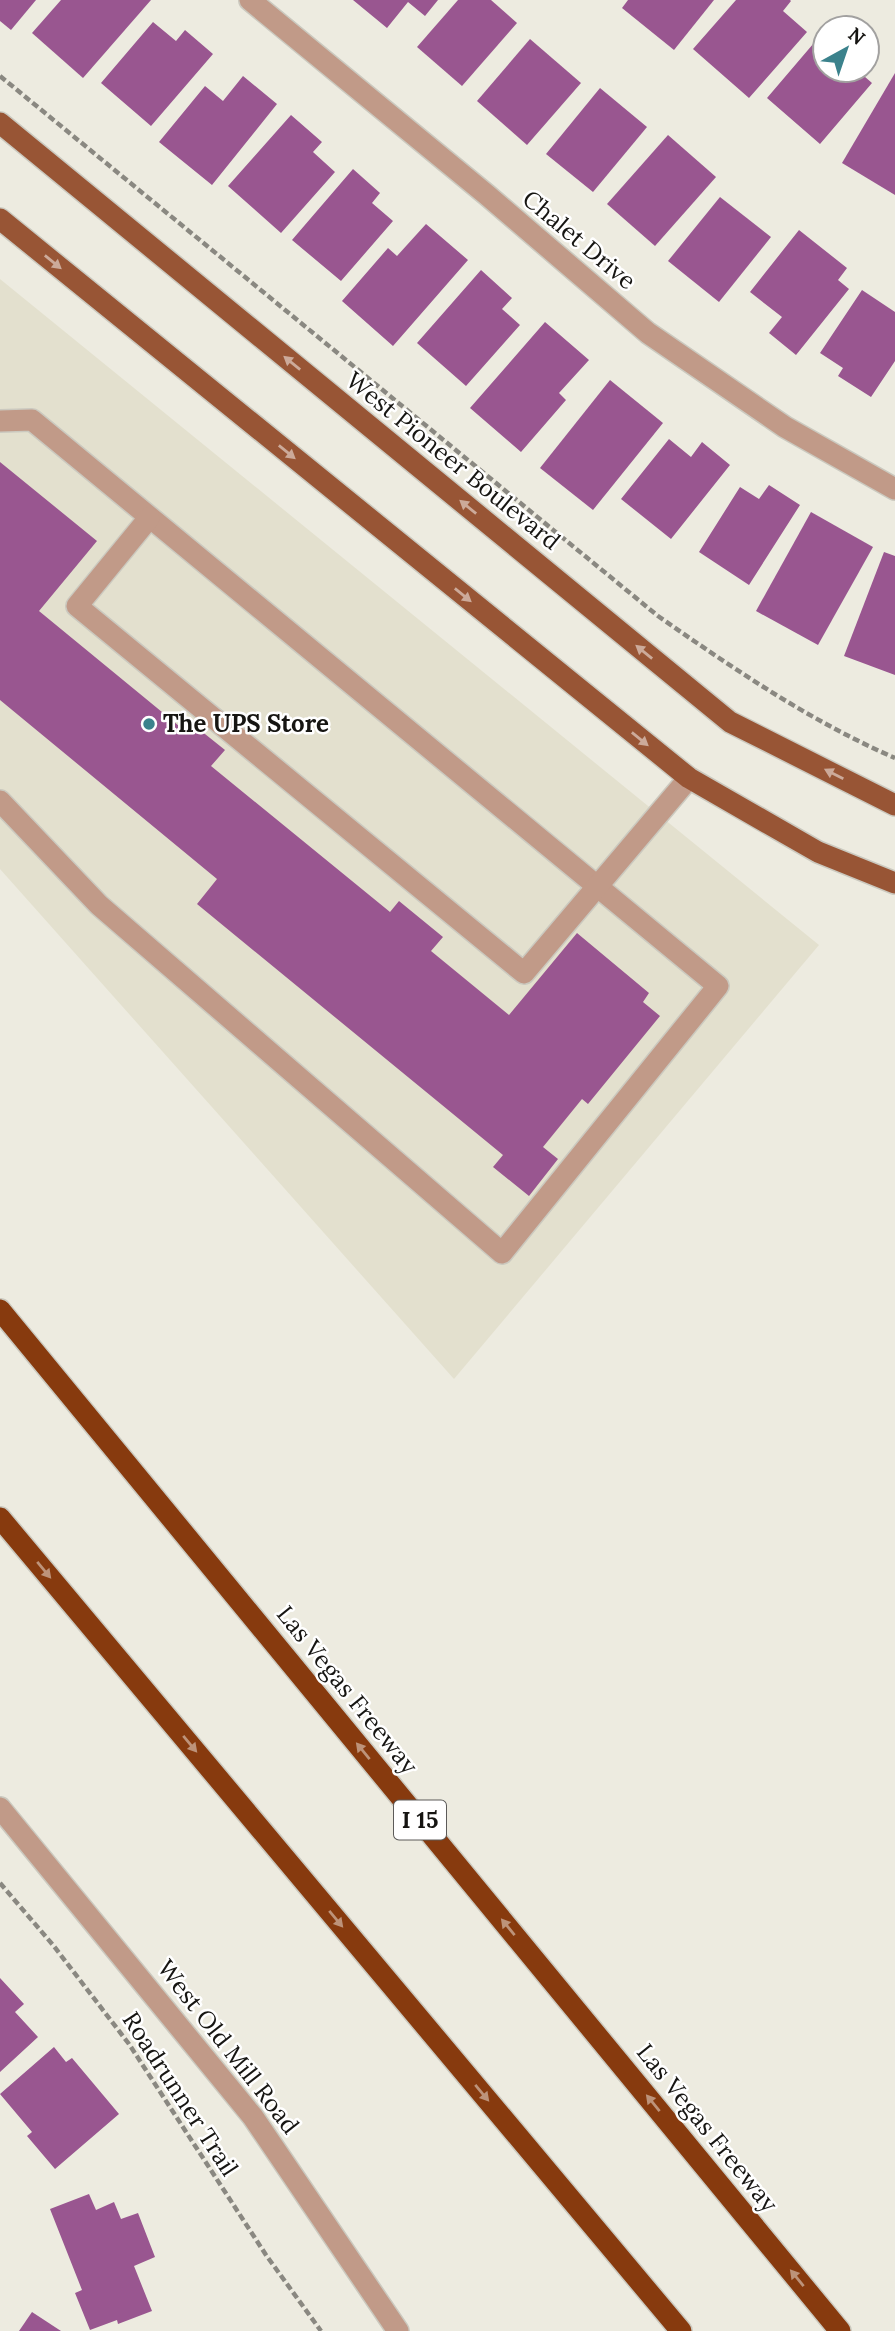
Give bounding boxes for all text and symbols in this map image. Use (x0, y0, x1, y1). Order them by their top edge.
north arrow (811, 14, 881, 84)
text: N (844, 22, 871, 50)
street label: Chalet Drive (516, 183, 642, 296)
one-way arrow (44, 255, 62, 269)
one-way arrow (284, 356, 301, 371)
street label: West Pioneer Boulevard (340, 365, 567, 557)
one-way arrow (278, 444, 295, 459)
one-way arrow (460, 500, 478, 515)
one-way arrow (454, 588, 472, 603)
one-way arrow (636, 644, 654, 659)
place label: The UPS Store (163, 708, 329, 739)
marker: The UPS Store (141, 716, 157, 732)
one-way arrow (631, 731, 649, 746)
one-way arrow (824, 769, 844, 780)
one-way arrow (36, 1561, 52, 1579)
street label: Las Vegas Freeway (270, 1599, 425, 1780)
one-way arrow (182, 1736, 197, 1753)
one-way arrow (356, 1743, 371, 1761)
road number: I 15 (394, 1800, 446, 1840)
one-way arrow (328, 1910, 343, 1927)
one-way arrow (501, 1918, 516, 1935)
street label: West Old Mill Road (151, 1953, 306, 2140)
street label: Roadrunner Trail (116, 2006, 245, 2182)
street label: Las Vegas Freeway (630, 2037, 785, 2218)
one-way arrow (474, 2085, 489, 2102)
one-way arrow (645, 2094, 660, 2112)
one-way arrow (790, 2270, 805, 2287)

